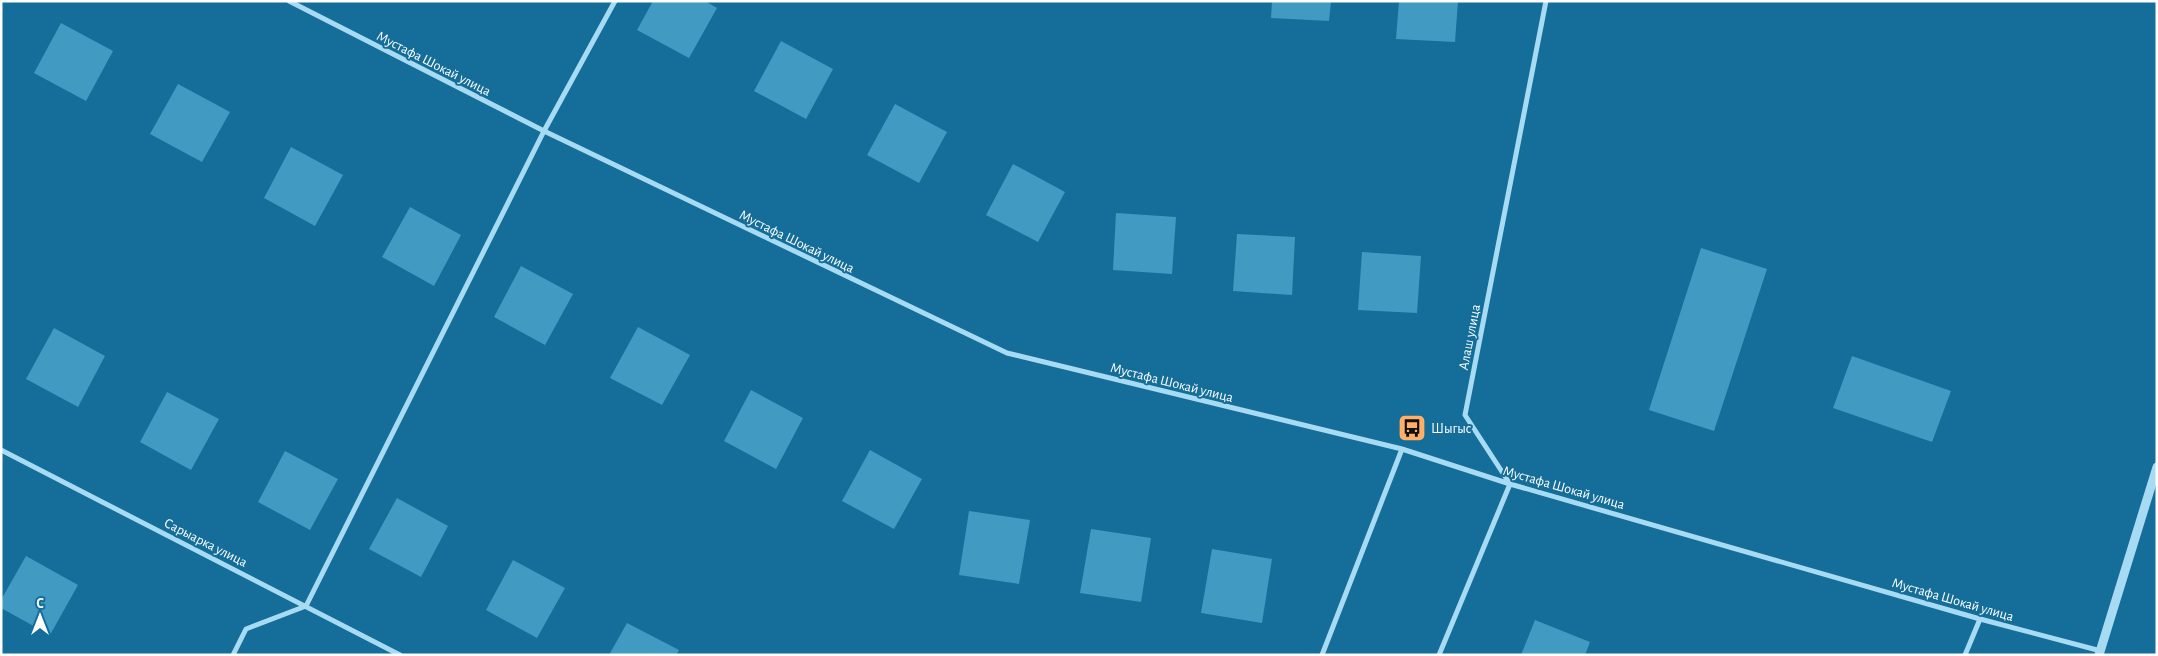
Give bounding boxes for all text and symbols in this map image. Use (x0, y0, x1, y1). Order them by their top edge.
street label: Мустафа Шокай улица (374, 29, 493, 99)
street label: Мустафа Шокай улица (737, 208, 857, 276)
street label: Алаш улица (1457, 303, 1483, 371)
street label: Мустафа Шокай улица (1109, 361, 1235, 405)
bus stop icon: Шыгыс (1397, 413, 1427, 443)
place label: Шыгыс (1431, 422, 1472, 436)
street label: Мустафа Шокай улица (1501, 464, 1627, 512)
street label: Сарыарка улица (162, 516, 250, 570)
street label: Мустафа Шокай улица (1890, 576, 2016, 624)
north arrow (15, 591, 65, 641)
text: С (36, 597, 44, 611)

